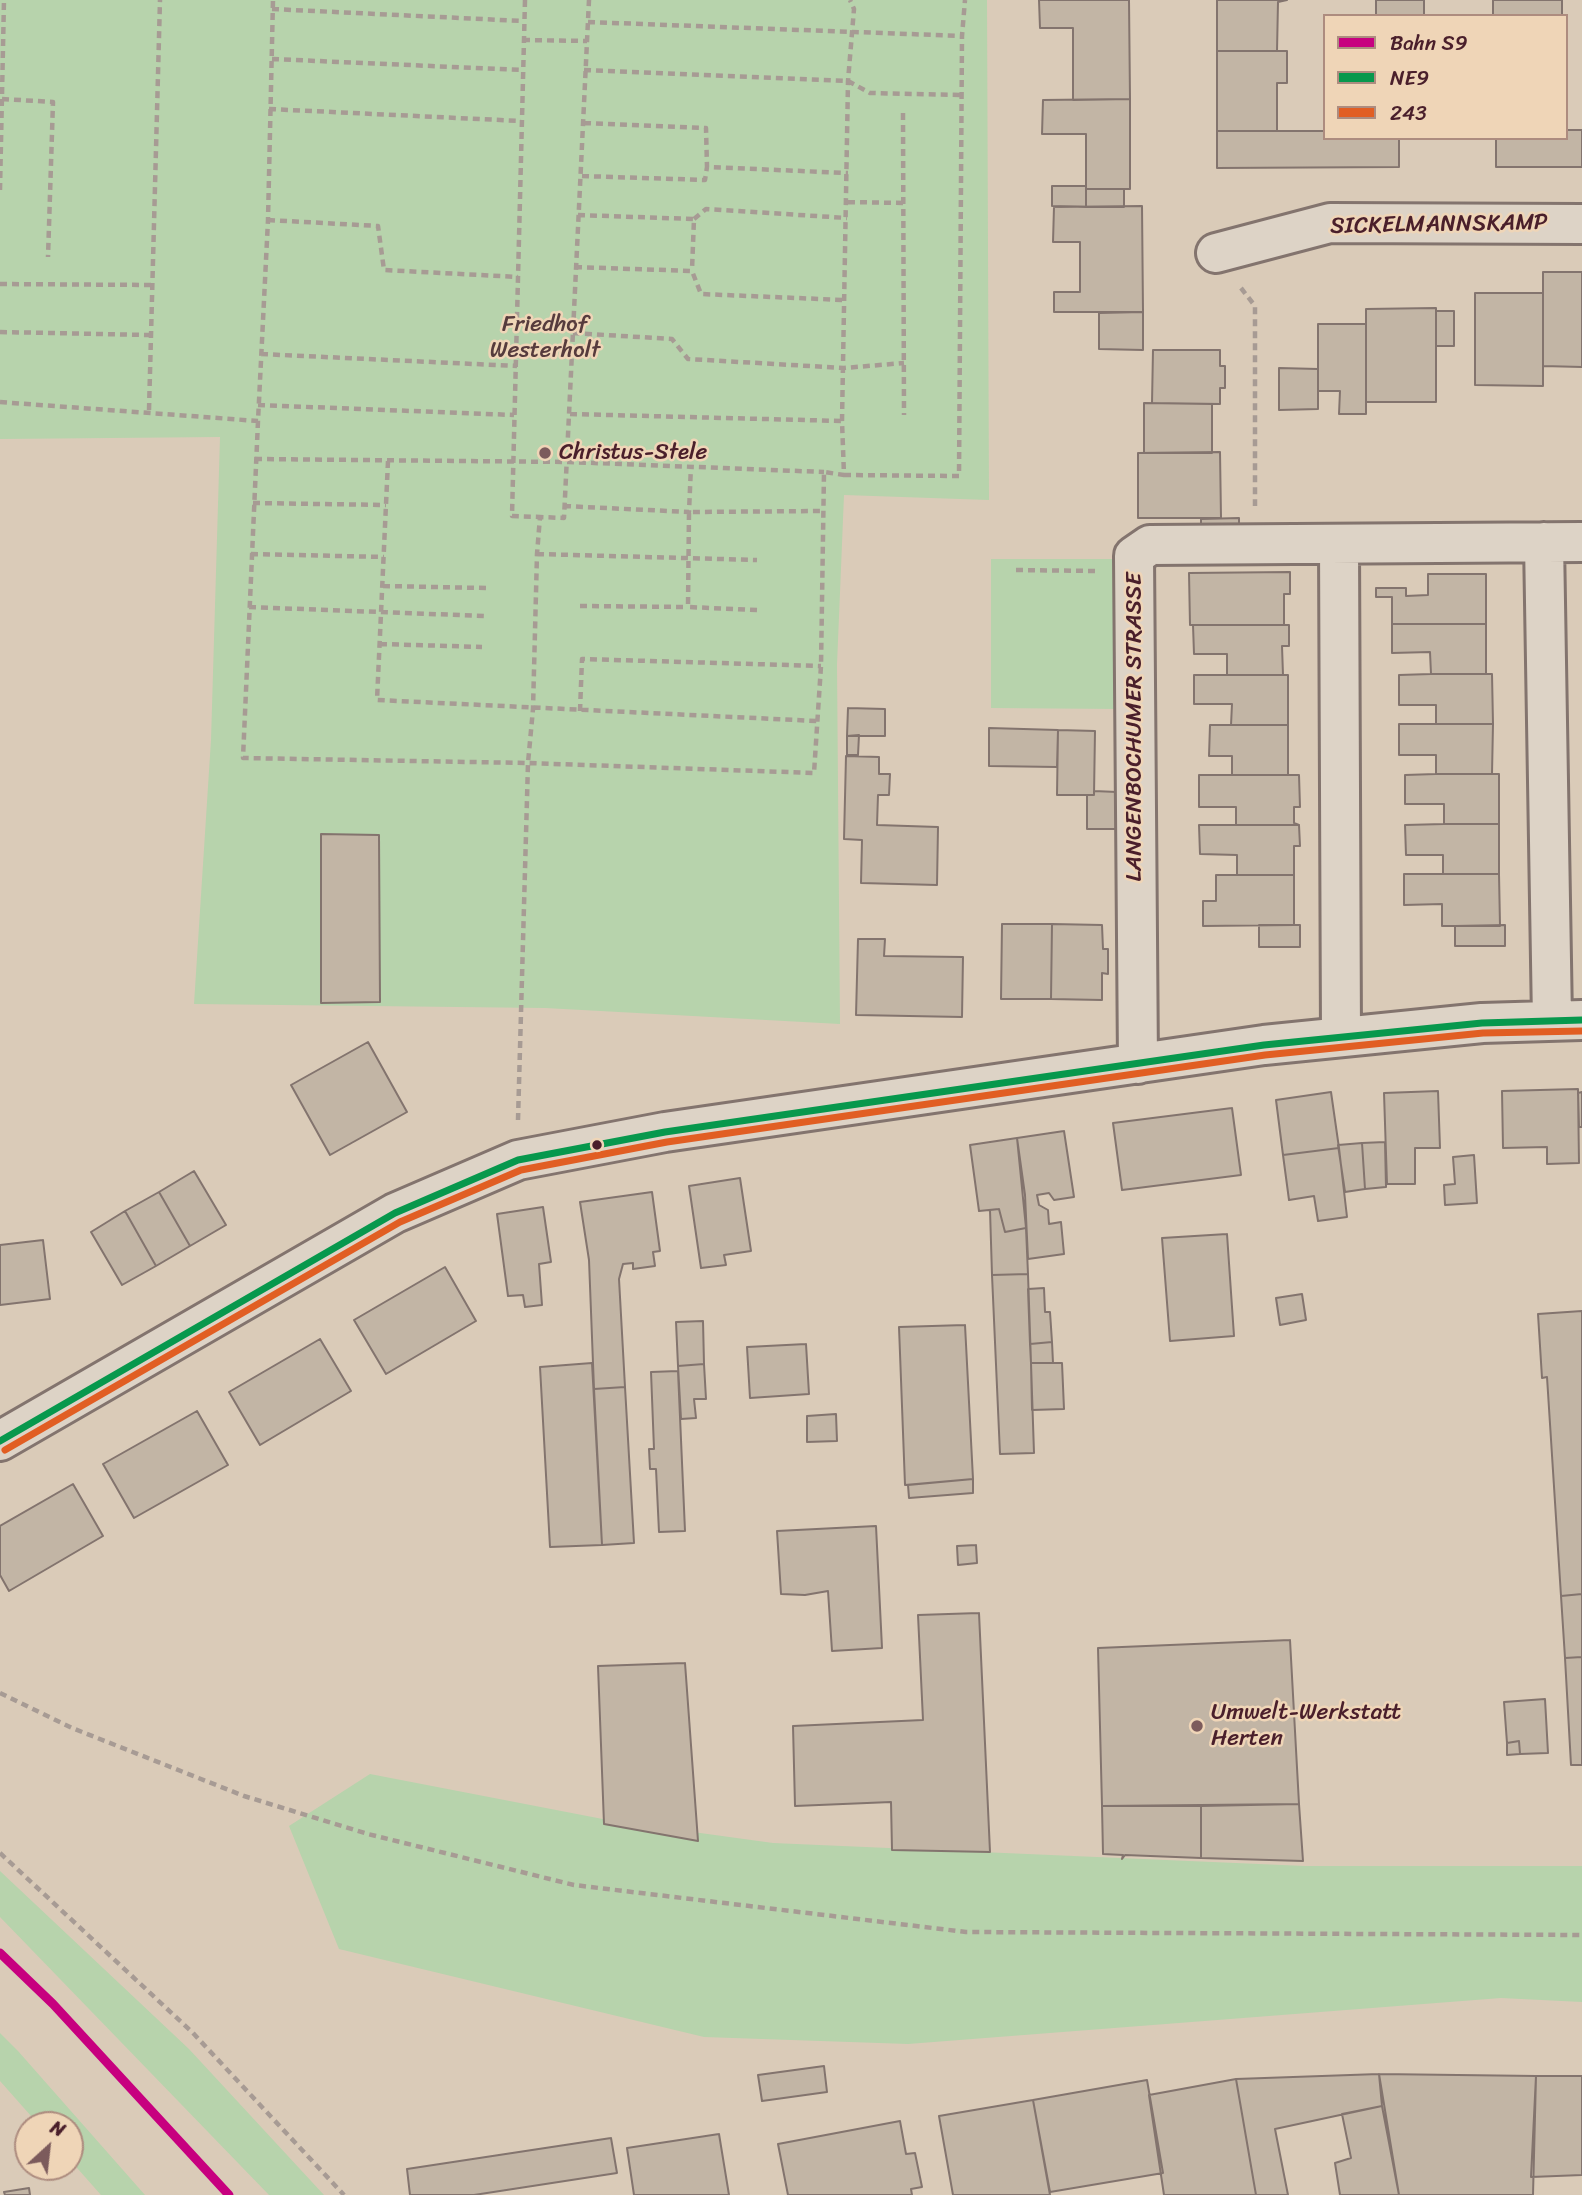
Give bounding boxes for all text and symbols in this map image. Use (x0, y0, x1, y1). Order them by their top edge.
legend (1323, 14, 1568, 140)
text: Bahn S9 (1390, 24, 1468, 62)
text: NE9 (1390, 59, 1429, 97)
text: 243 (1390, 94, 1427, 132)
street label: SICKELMANNSKAMP (1330, 209, 1548, 241)
park label: Friedhof Westerholt (490, 311, 600, 365)
place label: Christus-Stele (559, 439, 707, 467)
marker: Christus-Stele (537, 445, 553, 461)
street label: LANGENBOCHUMER STRASSE (1121, 572, 1149, 882)
unlabelled marker (590, 1138, 604, 1152)
place label: Umwelt-Werkstatt Herten (1211, 1699, 1401, 1753)
marker: Umwelt-Werkstatt Herten (1189, 1718, 1205, 1734)
north arrow (14, 2111, 84, 2181)
text: N (44, 2111, 71, 2146)

